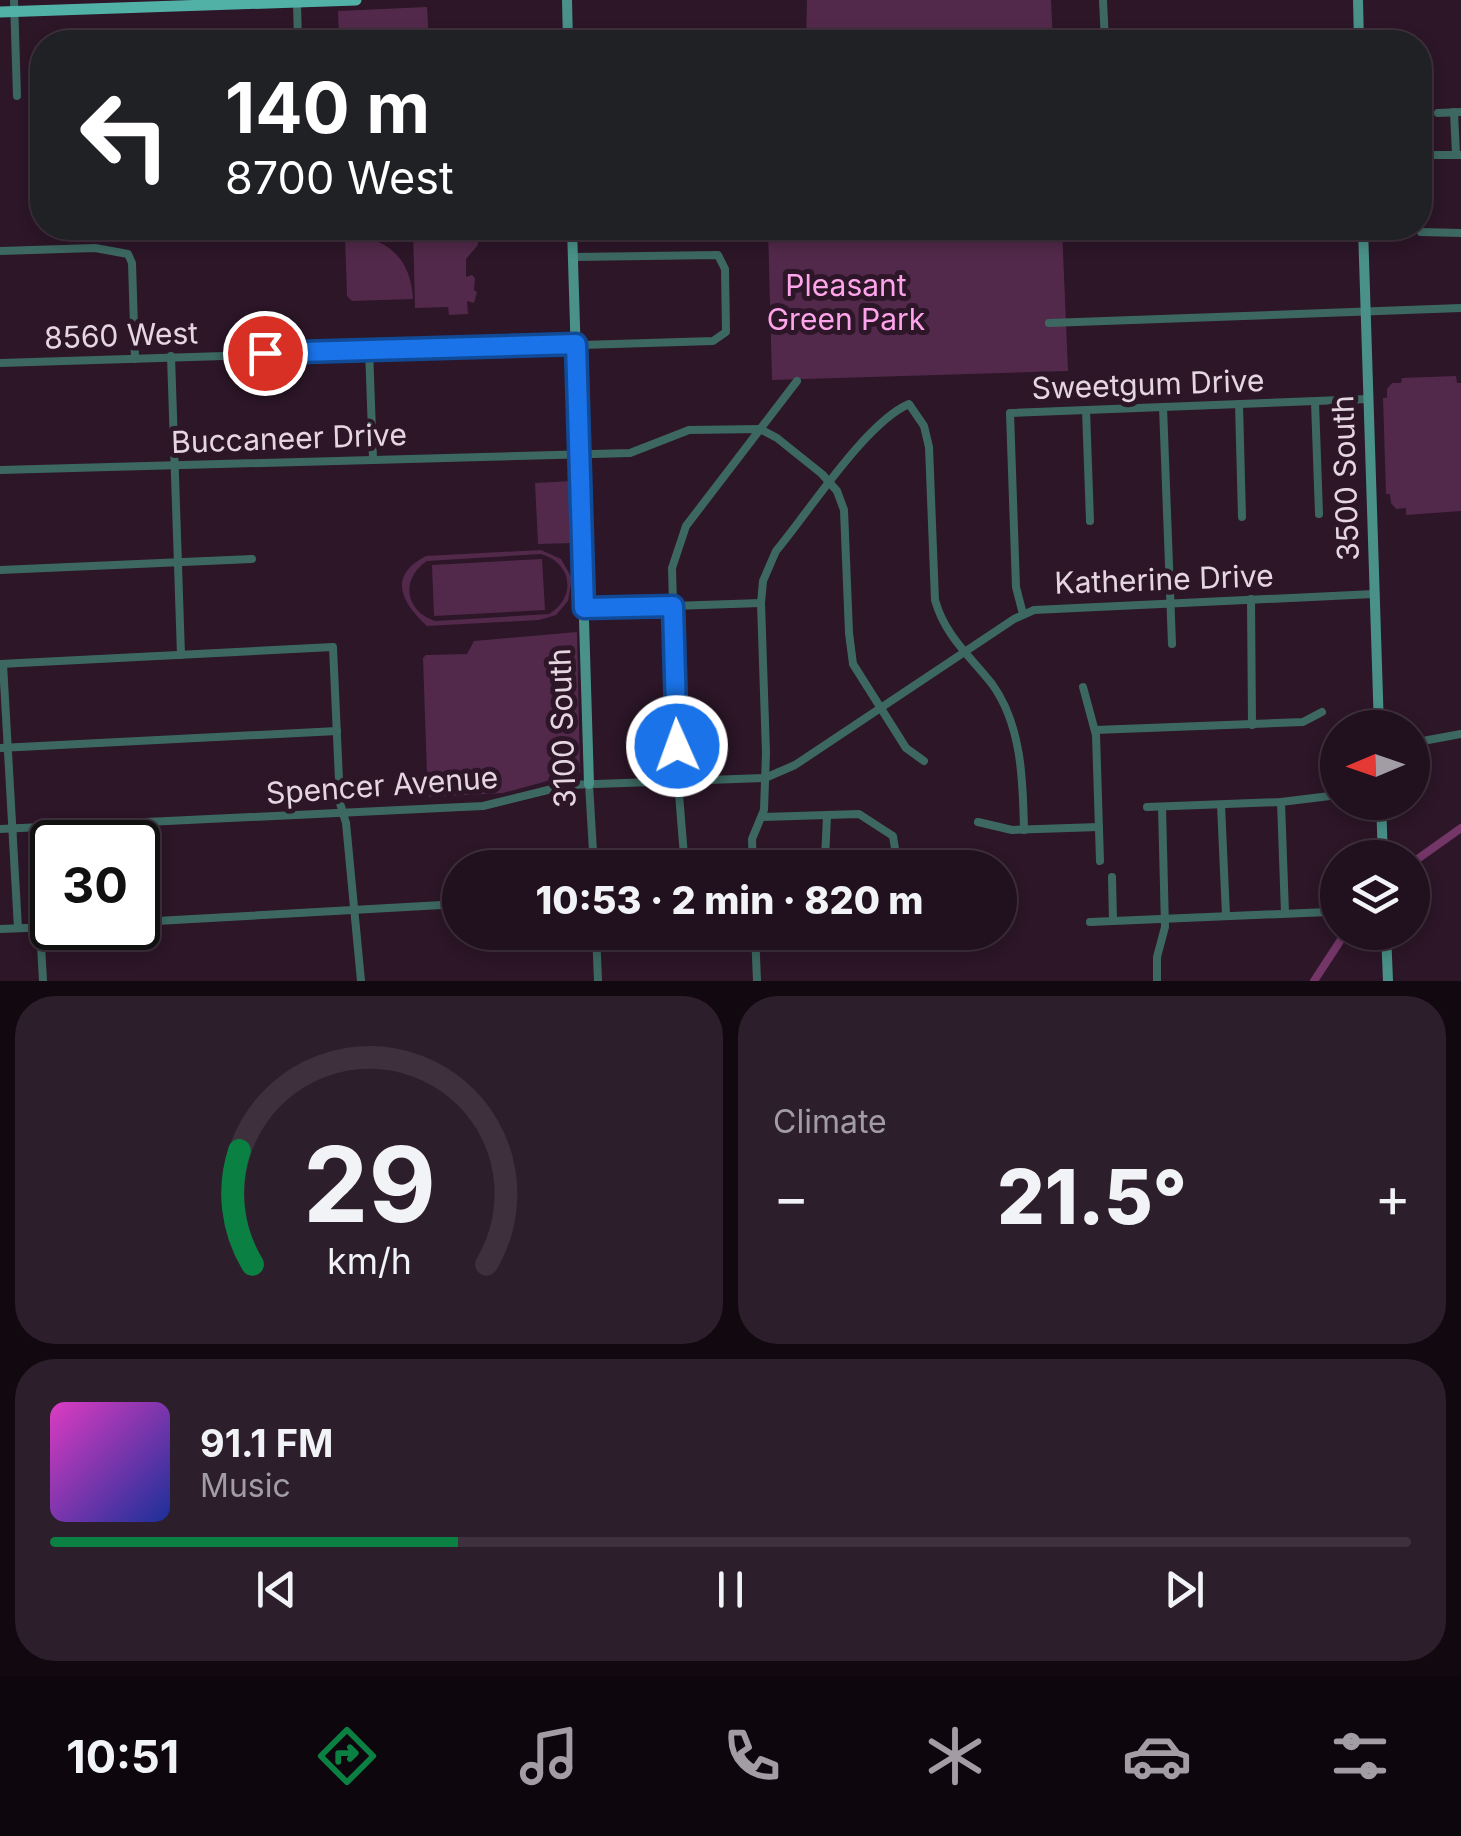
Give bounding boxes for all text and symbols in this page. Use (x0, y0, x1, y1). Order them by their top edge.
text: 140 m (225, 65, 430, 150)
icon: left (60, 70, 190, 200)
text: 8700 West (225, 150, 454, 205)
park label: Pleasant Green Park (767, 267, 926, 337)
pin (223, 311, 308, 396)
street label: 8560 West (43, 314, 199, 356)
icon: arrive (238, 326, 293, 381)
street label: Sweetgum Drive (1031, 362, 1265, 406)
street label: 3500 South (1324, 395, 1366, 561)
street label: Buccaneer Drive (171, 416, 407, 460)
street label: Katherine Drive (1054, 557, 1274, 601)
street label: 3100 South (541, 648, 583, 808)
position arrow (625, 694, 729, 798)
north arrow (1320, 710, 1430, 820)
map controls (1320, 710, 1430, 950)
street label: Spencer Avenue (265, 759, 499, 811)
speed limit sign: 30 (30, 820, 160, 950)
button: layers (1320, 840, 1430, 950)
text: 10:53 · 2 min · 820 m (535, 877, 924, 923)
text: Climate (773, 1102, 887, 1141)
text: 29 (302, 1121, 436, 1247)
text: 21.5° (997, 1151, 1187, 1242)
text: − (773, 1164, 809, 1230)
text: + (1375, 1164, 1411, 1230)
text: km/h (327, 1239, 411, 1283)
text: 91.1 FM (200, 1420, 333, 1466)
text: Music (200, 1466, 291, 1505)
icon: previous (249, 1562, 304, 1617)
icon: pause (703, 1562, 758, 1617)
icon: next (1157, 1562, 1212, 1617)
icon: directions (312, 1721, 382, 1791)
icon: music (514, 1721, 584, 1791)
icon: phone (717, 1721, 787, 1791)
icon: climate (920, 1721, 990, 1791)
icon: car (1122, 1721, 1192, 1791)
icon: filters (1325, 1721, 1395, 1791)
text: 10:51 (66, 1729, 179, 1784)

